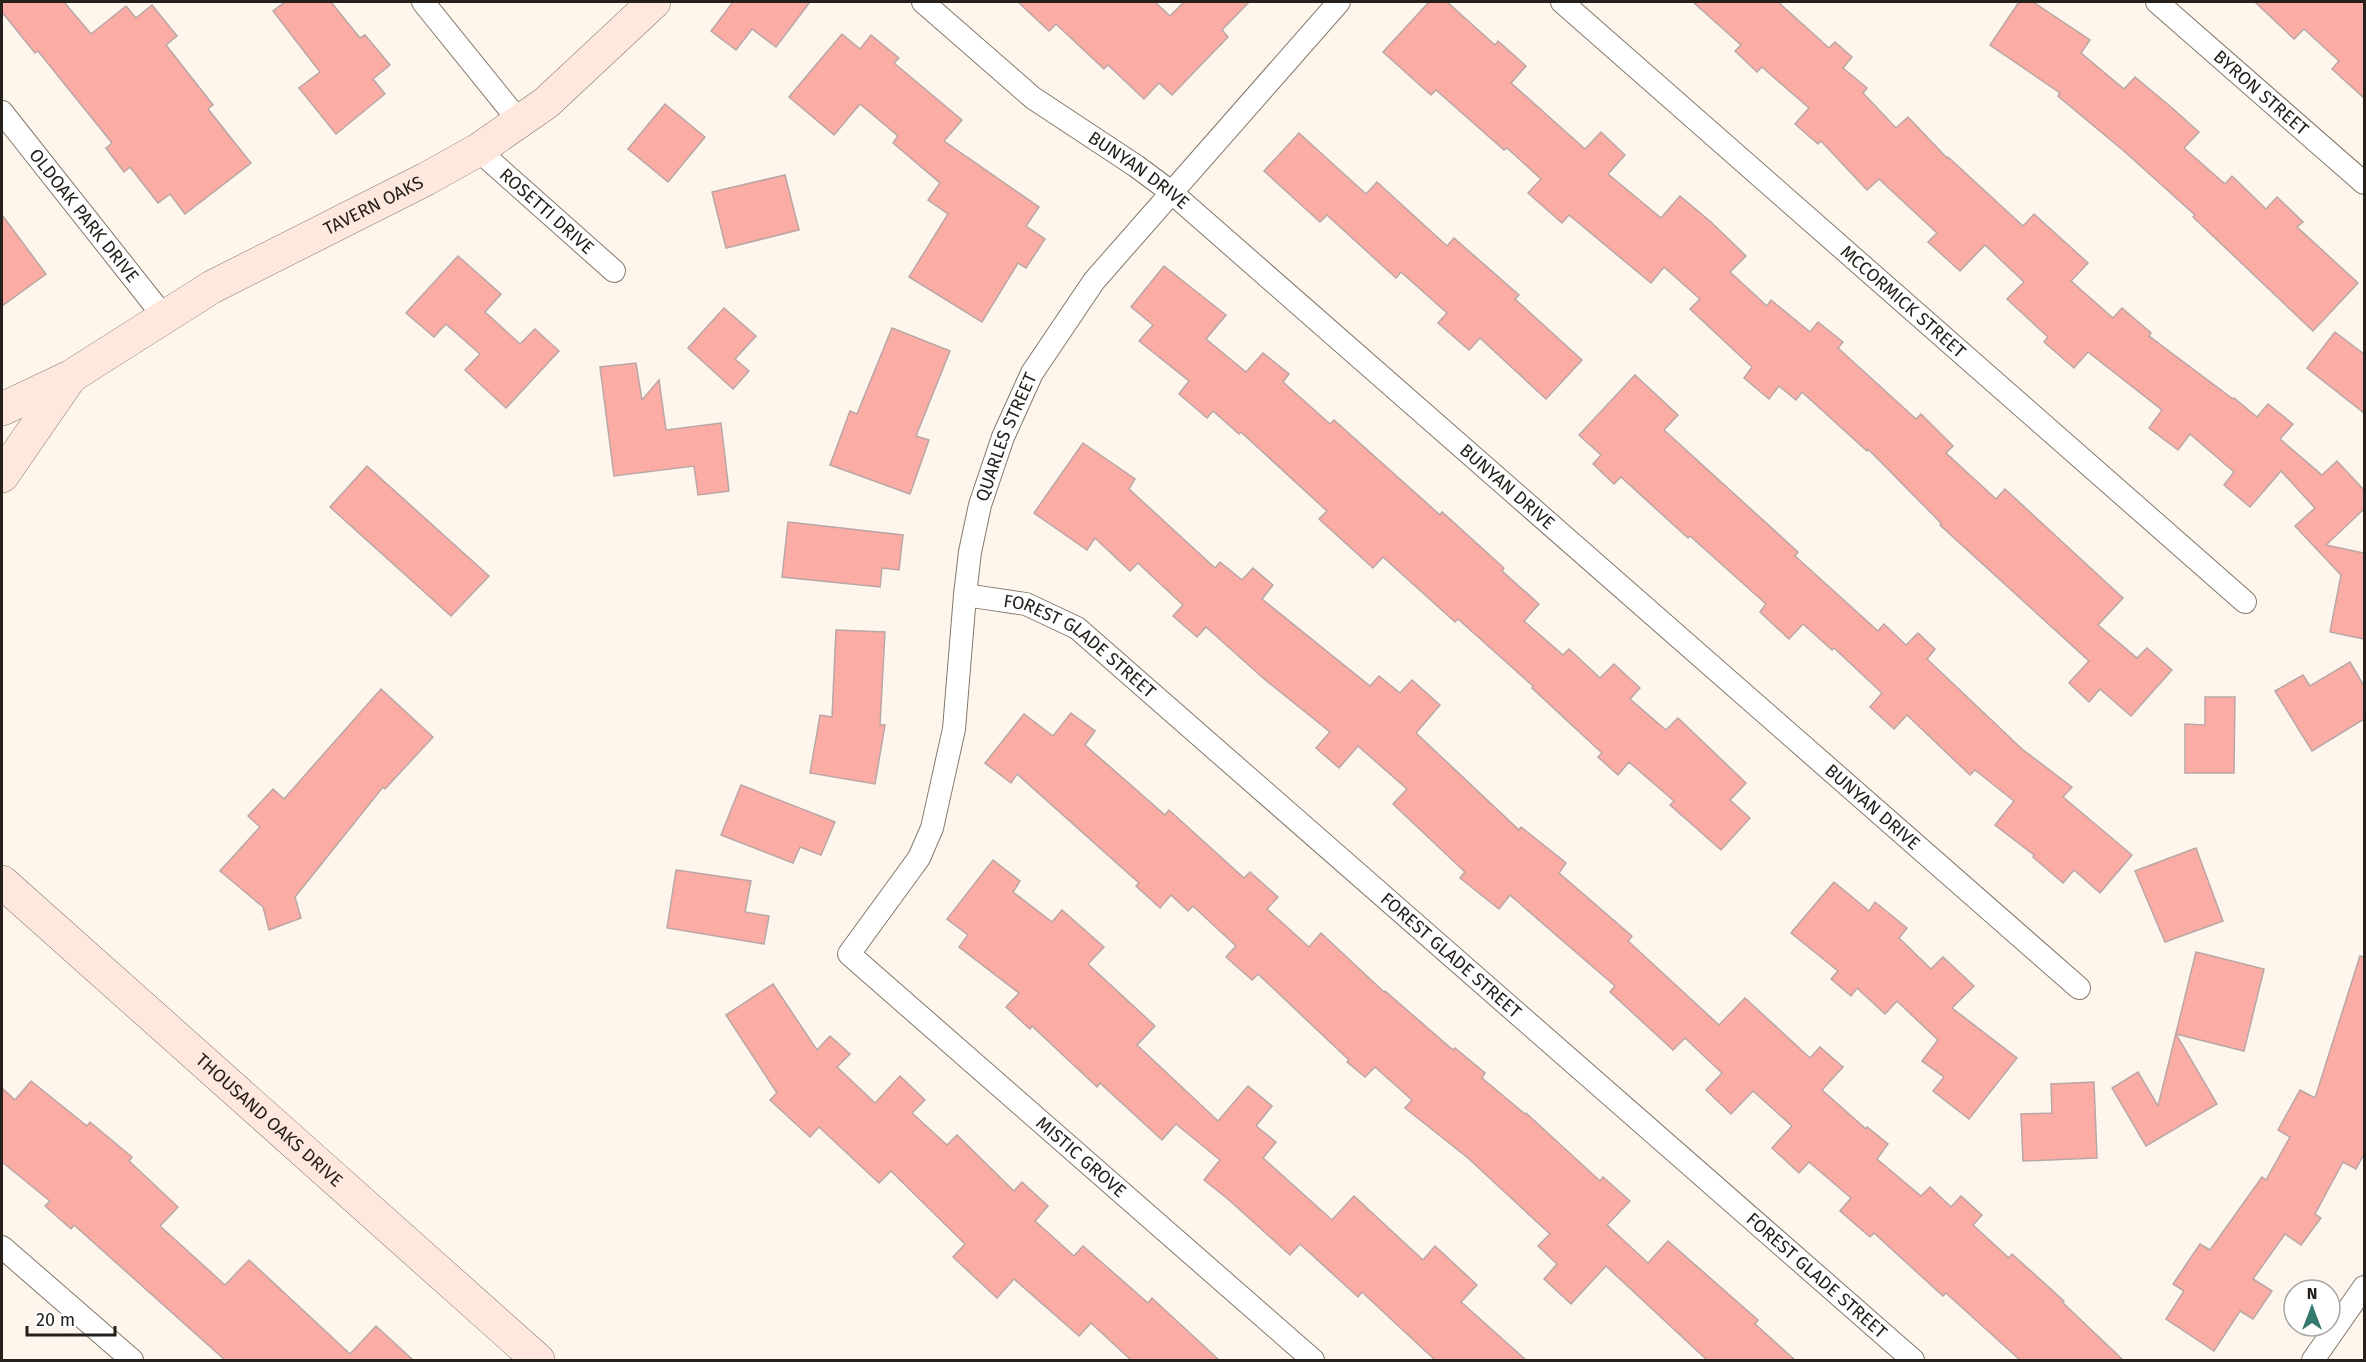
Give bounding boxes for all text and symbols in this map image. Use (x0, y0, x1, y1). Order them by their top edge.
street label: BYRON STREET (2209, 45, 2313, 141)
street label: BUNYAN DRIVE (1084, 127, 1194, 214)
street label: OLDOAK PARK DRIVE (24, 144, 144, 287)
street label: ROSETTI DRIVE (495, 163, 598, 259)
street label: TAVERN OAKS (320, 171, 427, 240)
street label: MCCORMICK STREET (1836, 241, 1971, 363)
street label: QUARLES STREET (971, 369, 1042, 504)
street label: BUNYAN DRIVE (1455, 439, 1559, 534)
street label: FOREST GLADE STREET (1002, 590, 1161, 703)
street label: BUNYAN DRIVE (1821, 760, 1925, 855)
street label: FOREST GLADE STREET (1376, 888, 1526, 1023)
street label: THOUSAND OAKS DRIVE (191, 1049, 347, 1192)
street label: MISTIC GROVE (1031, 1112, 1131, 1202)
street label: FOREST GLADE STREET (1742, 1208, 1892, 1343)
north arrow (2282, 1278, 2342, 1338)
text: N (2307, 1284, 2317, 1303)
scale bar (27, 1299, 116, 1337)
text: 20 m (36, 1309, 75, 1331)

